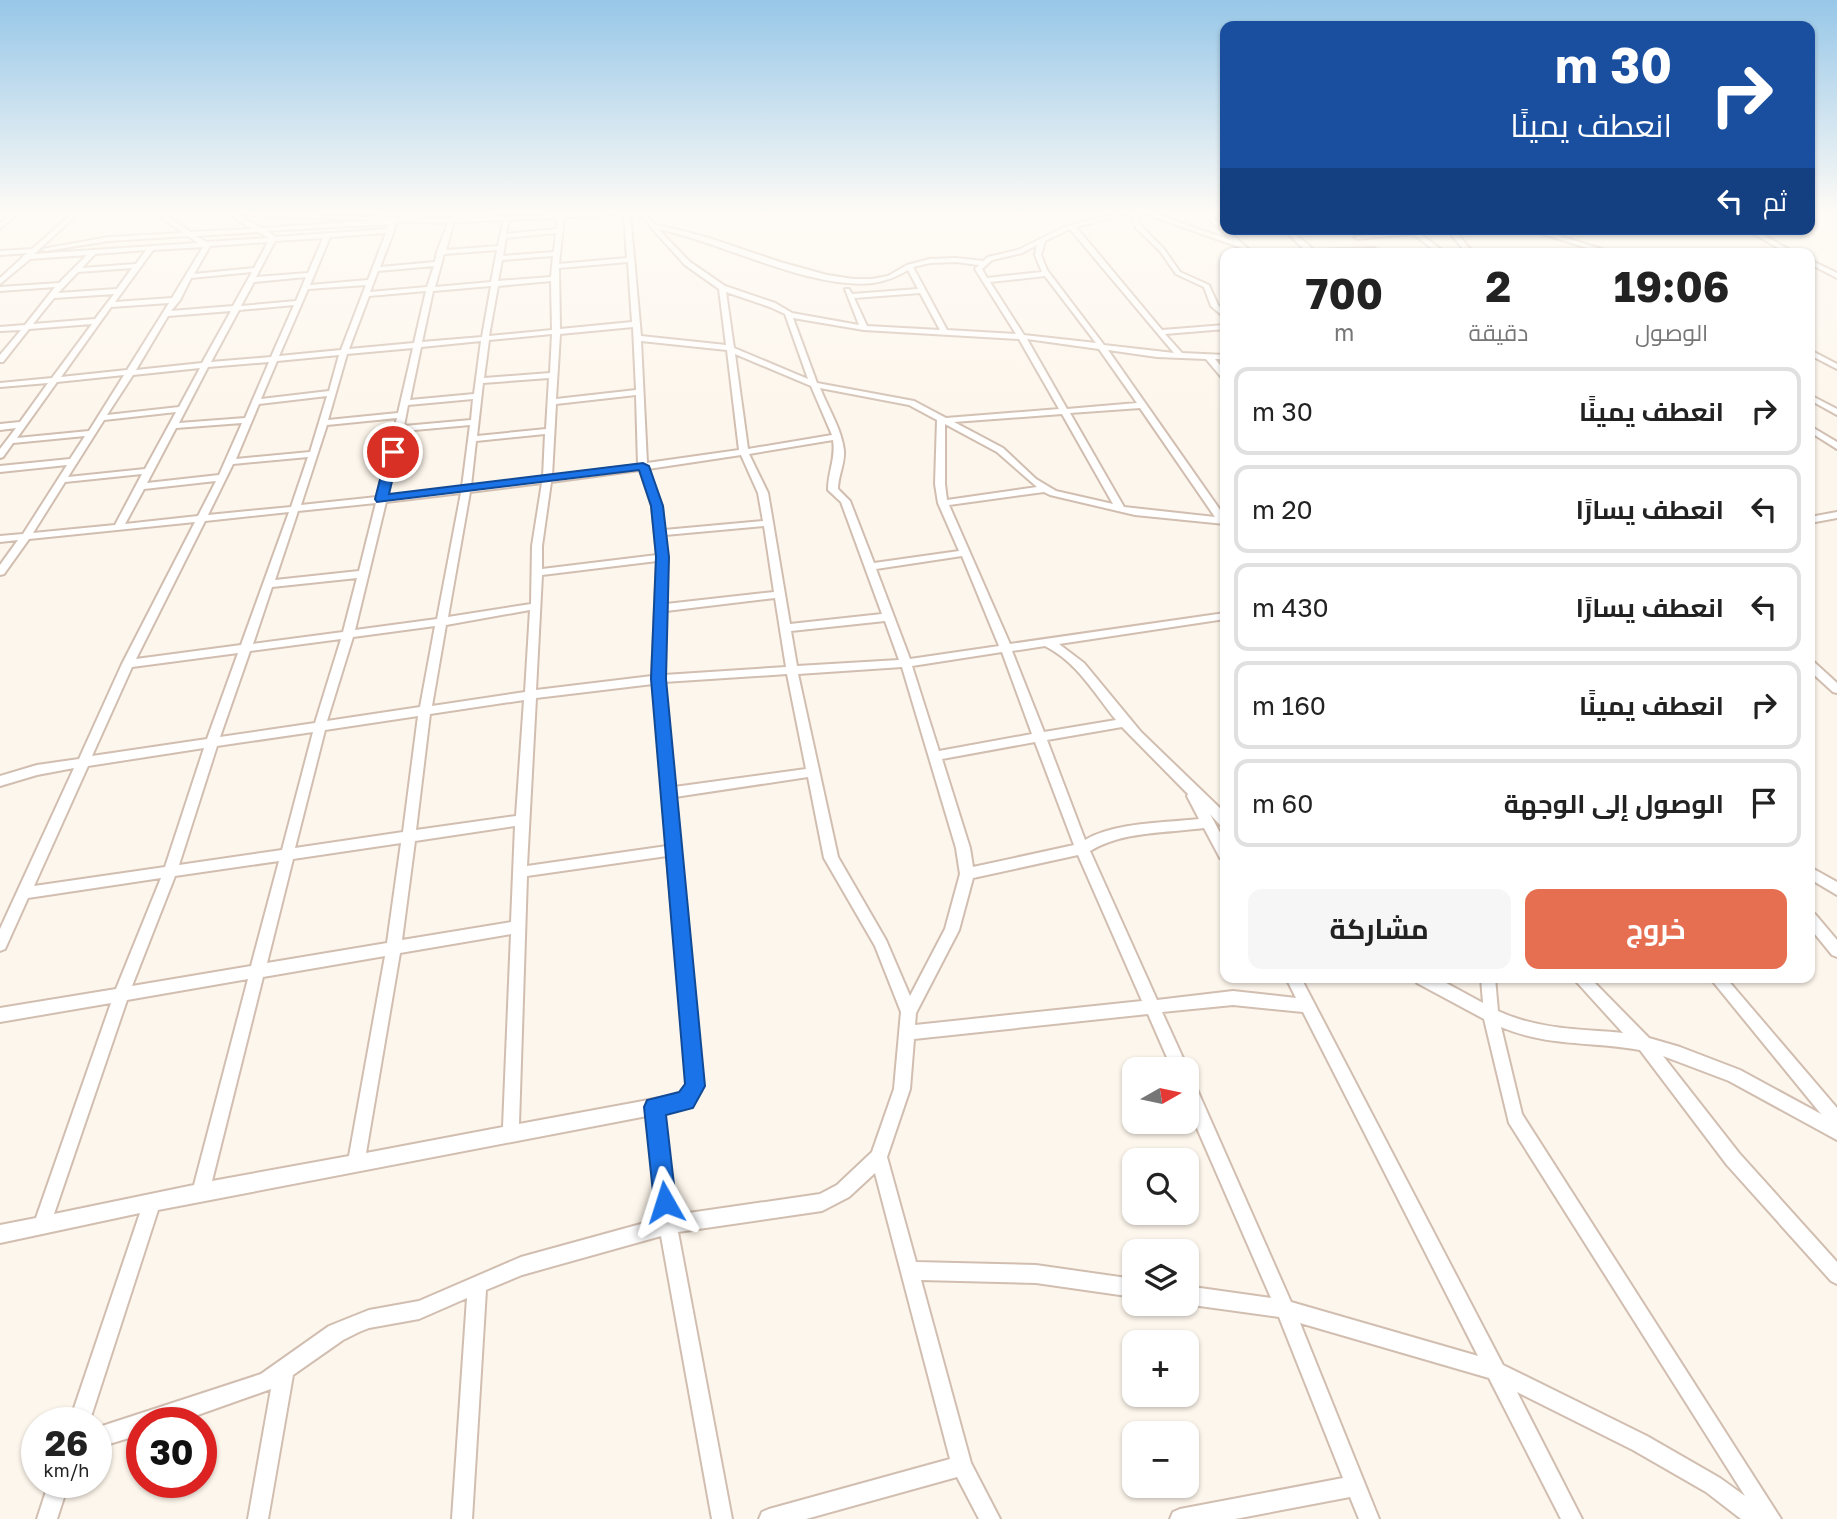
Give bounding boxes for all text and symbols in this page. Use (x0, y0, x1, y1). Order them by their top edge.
text: 30 m (1555, 35, 1672, 94)
icon: right (1696, 49, 1787, 140)
text: انعطف يمينًا (1510, 106, 1672, 144)
icon: left (1711, 182, 1749, 220)
text: ثم (1763, 186, 1787, 217)
text: 2 (1486, 261, 1511, 311)
text: 19:06 (1614, 261, 1730, 311)
text: 700 (1306, 268, 1383, 318)
text: m (1334, 318, 1354, 346)
text: دقيقة (1468, 318, 1528, 346)
text: الوصول (1635, 318, 1708, 346)
icon: right (1745, 392, 1783, 430)
text: 30 m (1252, 396, 1313, 427)
text: انعطف يمينًا (1579, 396, 1724, 427)
pin (363, 422, 423, 482)
icon: arrive (374, 433, 412, 471)
icon: left (1745, 490, 1783, 528)
text: 20 m (1252, 494, 1313, 525)
text: انعطف يسارًا (1576, 494, 1724, 525)
icon: left (1745, 588, 1783, 626)
text: 430 m (1252, 592, 1329, 623)
text: انعطف يسارًا (1576, 592, 1724, 623)
icon: right (1745, 686, 1783, 724)
text: 160 m (1252, 690, 1326, 721)
text: انعطف يمينًا (1579, 690, 1724, 721)
icon: arrive (1745, 784, 1783, 822)
text: 60 m (1252, 788, 1313, 819)
text: الوصول إلى الوجهة (1504, 788, 1724, 819)
button: مشاركة (1248, 889, 1511, 969)
button: خروج (1525, 889, 1787, 969)
north arrow (1122, 1057, 1199, 1134)
map controls (1122, 1057, 1199, 1498)
button: search (1122, 1148, 1199, 1225)
position arrow (628, 1165, 702, 1239)
button: layers (1122, 1239, 1199, 1316)
button: + (1122, 1330, 1199, 1407)
speed limit sign: 30 (126, 1407, 217, 1498)
button: − (1122, 1421, 1199, 1498)
text: 26 (45, 1422, 88, 1464)
text: km/h (44, 1459, 89, 1481)

